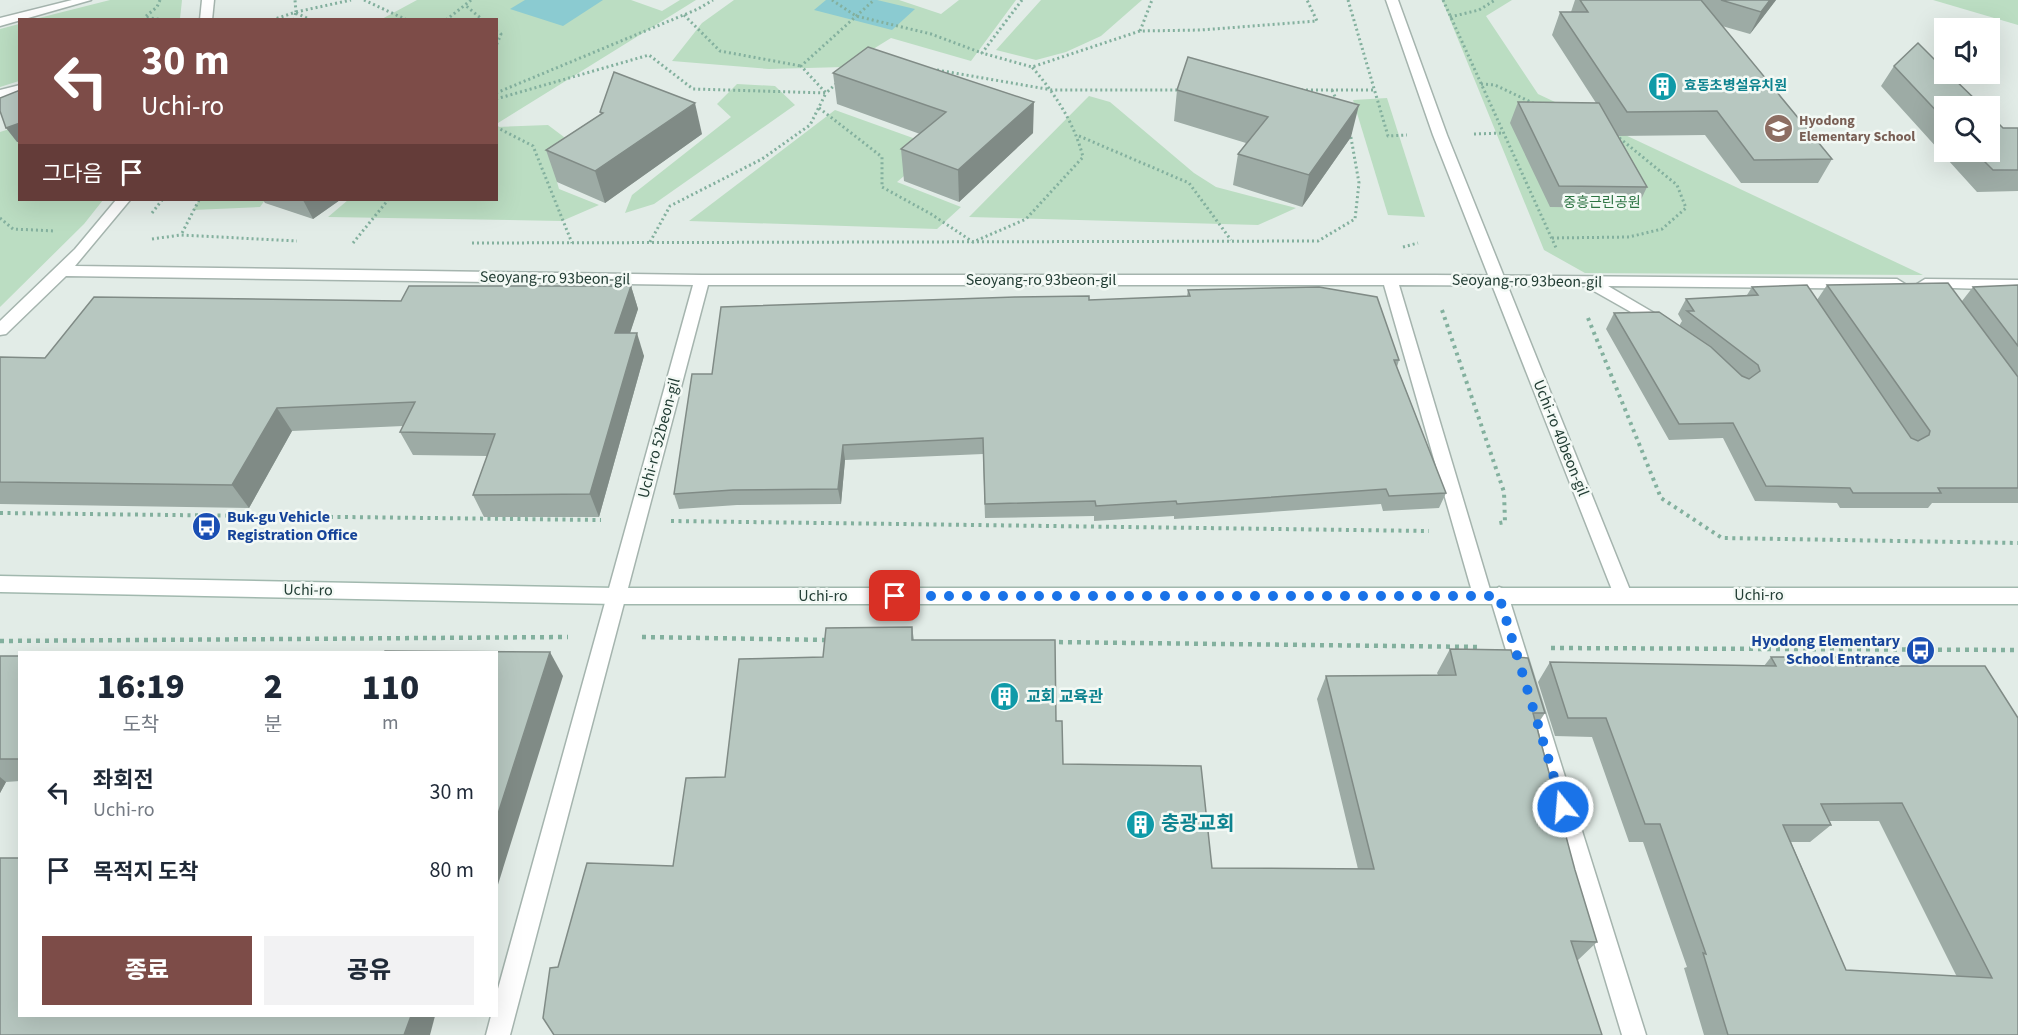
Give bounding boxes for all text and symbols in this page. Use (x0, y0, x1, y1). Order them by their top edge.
map controls (1934, 18, 2000, 162)
button: sound (1934, 18, 2000, 84)
text: 30 m (141, 31, 230, 91)
icon: left (42, 42, 120, 120)
building icon: 효동초병설유치원 (1647, 70, 1679, 102)
place label: 효동초병설유치원 (1684, 76, 1787, 96)
text: Uchi-ro (141, 87, 224, 126)
button: search (1934, 96, 2000, 162)
place label: Hyodong Elementary School (1799, 111, 1915, 147)
school or university icon: Hyodong Elementary School (1762, 113, 1794, 145)
icon: arrive (115, 156, 148, 189)
text: 그다음 (42, 158, 103, 190)
park label: 중흥근린공원 (1563, 193, 1641, 213)
street label: Seoyang-ro 93beon-gil (480, 266, 630, 290)
street label: Seoyang-ro 93beon-gil (966, 269, 1116, 291)
street label: Seoyang-ro 93beon-gil (1452, 269, 1602, 293)
street label: Uchi-ro 52beon-gil (632, 375, 686, 501)
street label: Uchi-ro 40beon-gil (1528, 377, 1594, 499)
place label: Buk-gu Vehicle Registration Office (227, 506, 358, 546)
bus stop icon: Buk-gu Vehicle Registration Office (190, 510, 222, 542)
pin (869, 570, 920, 621)
street label: Uchi-ro (283, 579, 333, 601)
icon: arrive (878, 579, 911, 612)
street label: Uchi-ro (1734, 584, 1784, 606)
street label: Uchi-ro (798, 585, 848, 607)
place label: Hyodong Elementary School Entrance (1751, 630, 1901, 670)
bus stop icon: Hyodong Elementary School Entrance (1905, 634, 1937, 666)
text: 16:19 (97, 661, 185, 712)
text: 2 (264, 661, 283, 712)
text: 110 (362, 662, 419, 713)
building icon: 교회 교육관 (989, 681, 1021, 713)
place label: 교회 교육관 (1026, 686, 1103, 708)
text: m (382, 709, 399, 737)
text: 도착 (122, 711, 159, 739)
text: 분 (264, 711, 282, 739)
text: 좌회전 (93, 764, 154, 796)
position arrow (1531, 775, 1595, 839)
icon: left (42, 776, 75, 809)
text: 30 m (429, 776, 474, 808)
text: Uchi-ro (93, 796, 155, 824)
building icon: 충광교회 (1124, 808, 1156, 840)
place label: 충광교회 (1161, 810, 1235, 838)
icon: arrive (42, 854, 75, 887)
text: 80 m (429, 854, 474, 886)
text: 목적지 도착 (93, 856, 199, 888)
button: 종료 (42, 936, 252, 1005)
button: 공유 (264, 936, 474, 1005)

